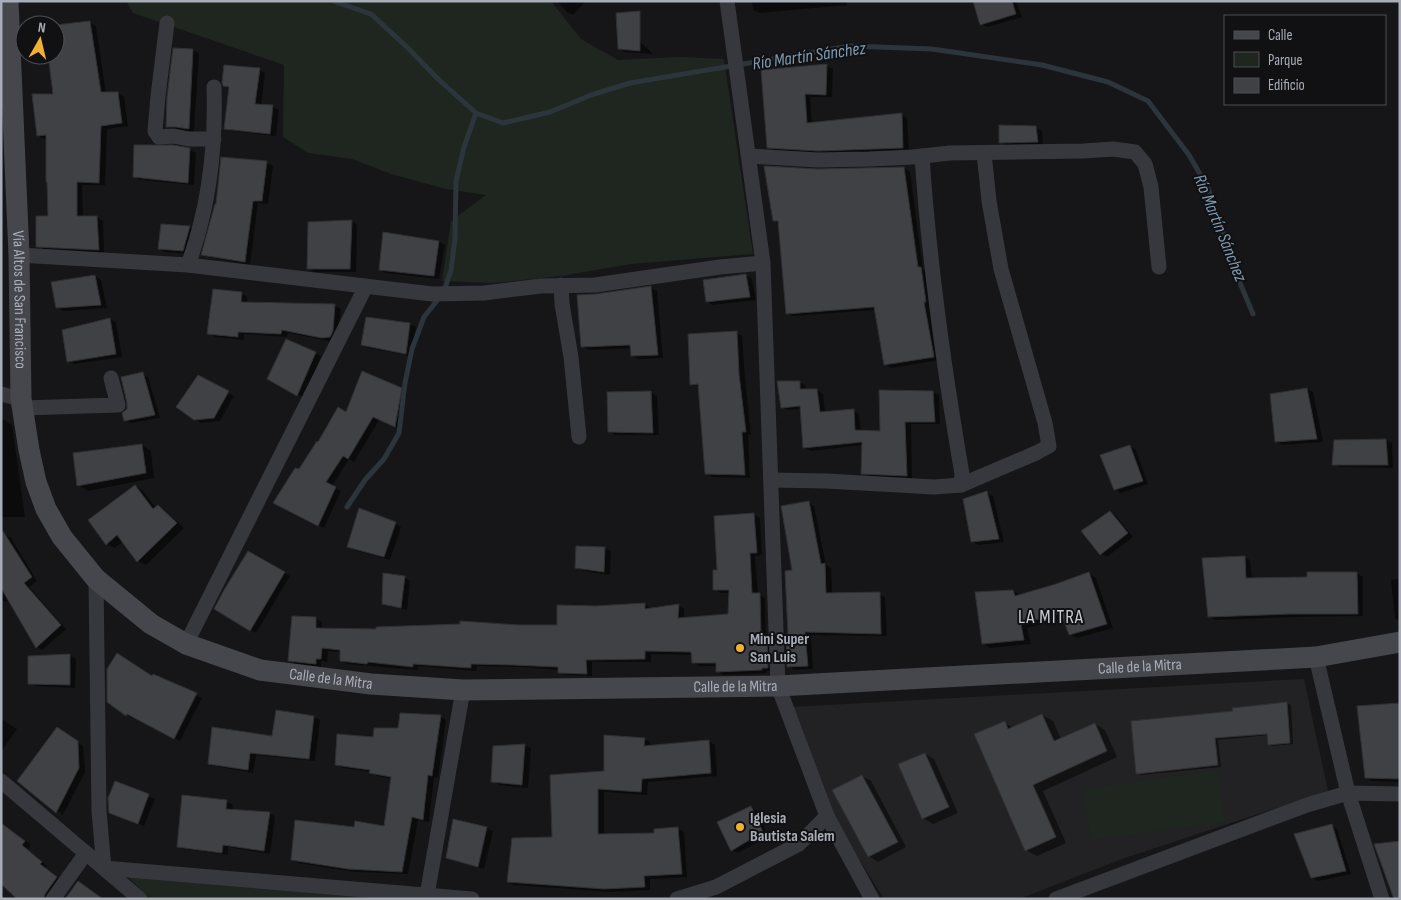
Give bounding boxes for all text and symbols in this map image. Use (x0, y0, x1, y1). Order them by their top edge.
north arrow (15, 15, 65, 65)
legend (1224, 15, 1386, 105)
text: N (37, 19, 47, 37)
text: Calle (1268, 26, 1292, 45)
water label: Río Martín Sánchez (751, 38, 868, 74)
text: Parque (1268, 51, 1303, 70)
text: Edificio (1268, 76, 1305, 95)
water label: Río Martín Sánchez (1189, 171, 1251, 285)
street label: Vía Altos de San Francisco (8, 230, 30, 369)
district label: LA MITRA (1018, 606, 1084, 629)
place label: Mini Super San Luis (750, 630, 809, 667)
marker: Mini Super San Luis (734, 642, 746, 654)
street label: Calle de la Mitra (1097, 655, 1182, 678)
street label: Calle de la Mitra (288, 664, 374, 694)
street label: Calle de la Mitra (693, 677, 777, 697)
place label: Iglesia Bautista Salem (750, 809, 835, 846)
marker: Iglesia Bautista Salem (734, 821, 746, 833)

